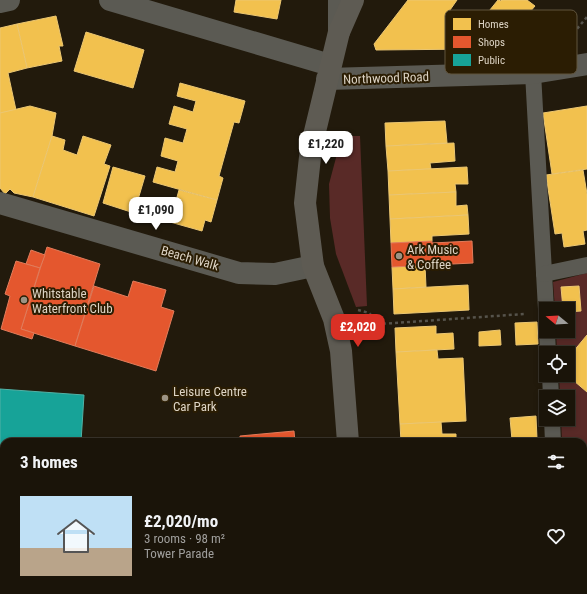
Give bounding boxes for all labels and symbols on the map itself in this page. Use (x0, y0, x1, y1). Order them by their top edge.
legend (445, 10, 577, 74)
text: Homes (478, 18, 509, 31)
text: Shops (478, 36, 505, 49)
text: Public (478, 54, 505, 67)
street label: Northwood Road (343, 69, 429, 87)
pin: £1,220 (293, 131, 359, 165)
pin: £1,090 (123, 197, 189, 231)
place label: Ark Music & Coffee (407, 242, 458, 272)
street label: Beach Walk (159, 243, 221, 273)
marker: Ark Music & Coffee (394, 251, 404, 261)
place label: Whitstable Waterfront Club (32, 286, 113, 316)
marker: Whitstable Waterfront Club (19, 295, 29, 305)
north arrow (539, 302, 575, 338)
pin: £2,020 (325, 314, 391, 348)
place label: Leisure Centre Car Park (173, 384, 247, 414)
marker: Leisure Centre Car Park (160, 393, 170, 403)

